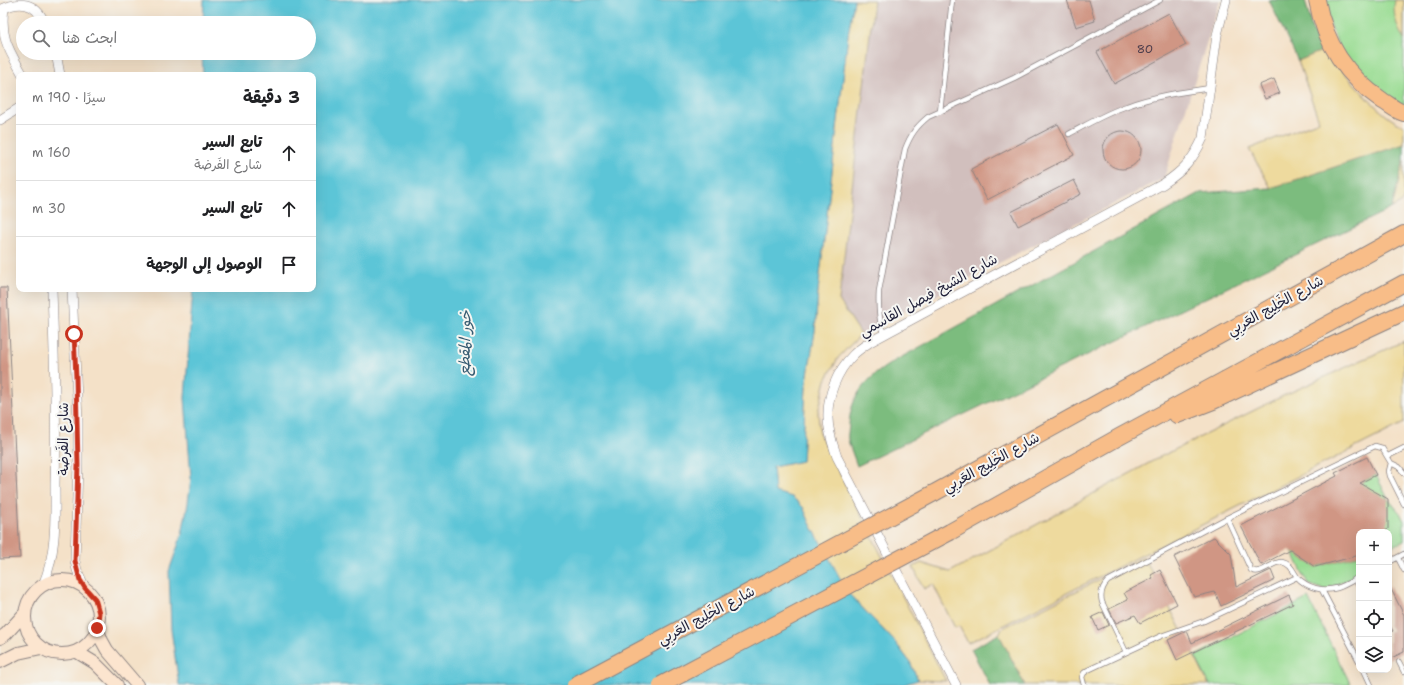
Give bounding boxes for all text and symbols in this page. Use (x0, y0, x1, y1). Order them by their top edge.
search box (16, 16, 316, 60)
icon: search (30, 27, 52, 49)
text: ابحث هنا (62, 28, 117, 48)
house number: 80 (1137, 41, 1153, 57)
text: 3 دقيقة (243, 86, 300, 108)
text: سيرًا · 190 m (32, 89, 106, 106)
text: تابع السير (203, 132, 262, 152)
icon: ahead (278, 142, 300, 164)
text: 160 m (32, 144, 71, 161)
text: شارع الفَرضة (194, 156, 262, 173)
text: تابع السير (203, 198, 262, 218)
icon: ahead (278, 198, 300, 220)
text: 30 m (32, 200, 66, 217)
street label: شارع الشيخ فيصل القاسمي (856, 249, 1002, 344)
text: الوصول إلى الوجهة (146, 254, 262, 274)
icon: arrive (278, 254, 300, 276)
street label: شارع الخَلِيج العَربِي (1224, 271, 1328, 342)
water label: خور المقطع (454, 310, 477, 377)
route start (65, 325, 83, 343)
street label: شارع الفَرضة (54, 402, 73, 476)
street label: شارع الخَلِيج العَربِي (940, 428, 1044, 499)
map controls (1356, 529, 1392, 673)
button: + (1356, 529, 1392, 565)
button: − (1356, 565, 1392, 601)
street label: شارع الخَلِيج العَربِي (654, 582, 760, 652)
button: locate (1356, 601, 1392, 637)
route end (88, 619, 106, 637)
button: layers (1356, 637, 1392, 673)

